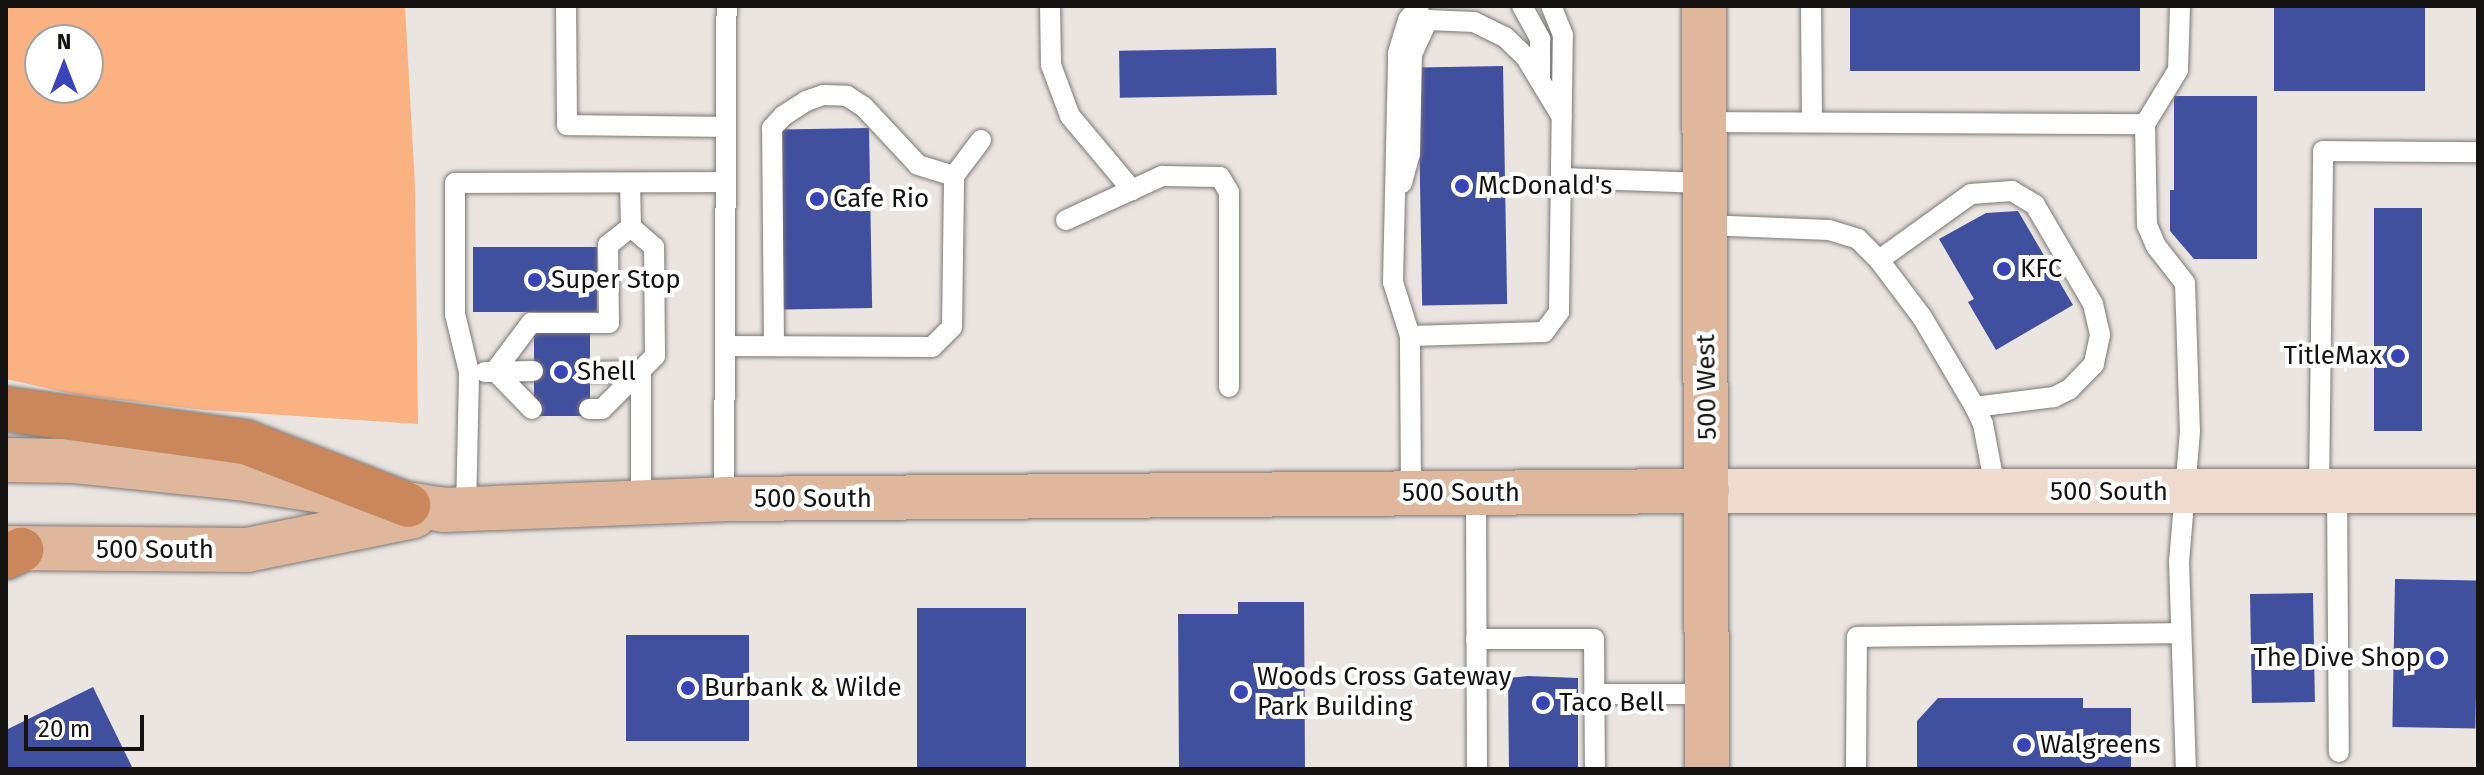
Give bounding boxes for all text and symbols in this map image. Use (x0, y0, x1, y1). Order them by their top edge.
north arrow (24, 24, 104, 104)
text: N (57, 28, 71, 55)
place label: McDonald's (1478, 170, 1612, 202)
marker: McDonald's (1453, 177, 1471, 195)
place label: Cafe Rio (833, 183, 929, 215)
marker: Cafe Rio (808, 190, 826, 208)
place label: KFC (2020, 253, 2062, 285)
marker: KFC (1995, 260, 2013, 278)
place label: Super Stop (551, 264, 681, 296)
marker: Super Stop (526, 271, 544, 289)
street label: 500 West (1690, 334, 1724, 440)
place label: TitleMax (2283, 340, 2382, 372)
marker: TitleMax (2389, 347, 2407, 365)
place label: Shell (577, 356, 636, 388)
marker: Shell (552, 363, 570, 381)
street label: 500 South (2050, 476, 2168, 508)
street label: 500 South (1402, 477, 1520, 509)
street label: 500 South (754, 483, 872, 515)
street label: 500 South (96, 534, 214, 566)
place label: The Dive Shop (2253, 642, 2421, 674)
marker: The Dive Shop (2428, 649, 2446, 667)
place label: Woods Cross Gateway Park Building (1257, 661, 1511, 722)
place label: Burbank & Wilde (704, 672, 902, 704)
marker: Burbank & Wilde (679, 679, 697, 697)
marker: Woods Cross Gateway Park Building (1232, 683, 1250, 701)
place label: Taco Bell (1559, 687, 1664, 719)
marker: Taco Bell (1534, 694, 1552, 712)
scale bar (28, 699, 148, 749)
text: 20 m (38, 715, 90, 743)
place label: Walgreens (2040, 729, 2161, 761)
marker: Walgreens (2015, 736, 2033, 754)

